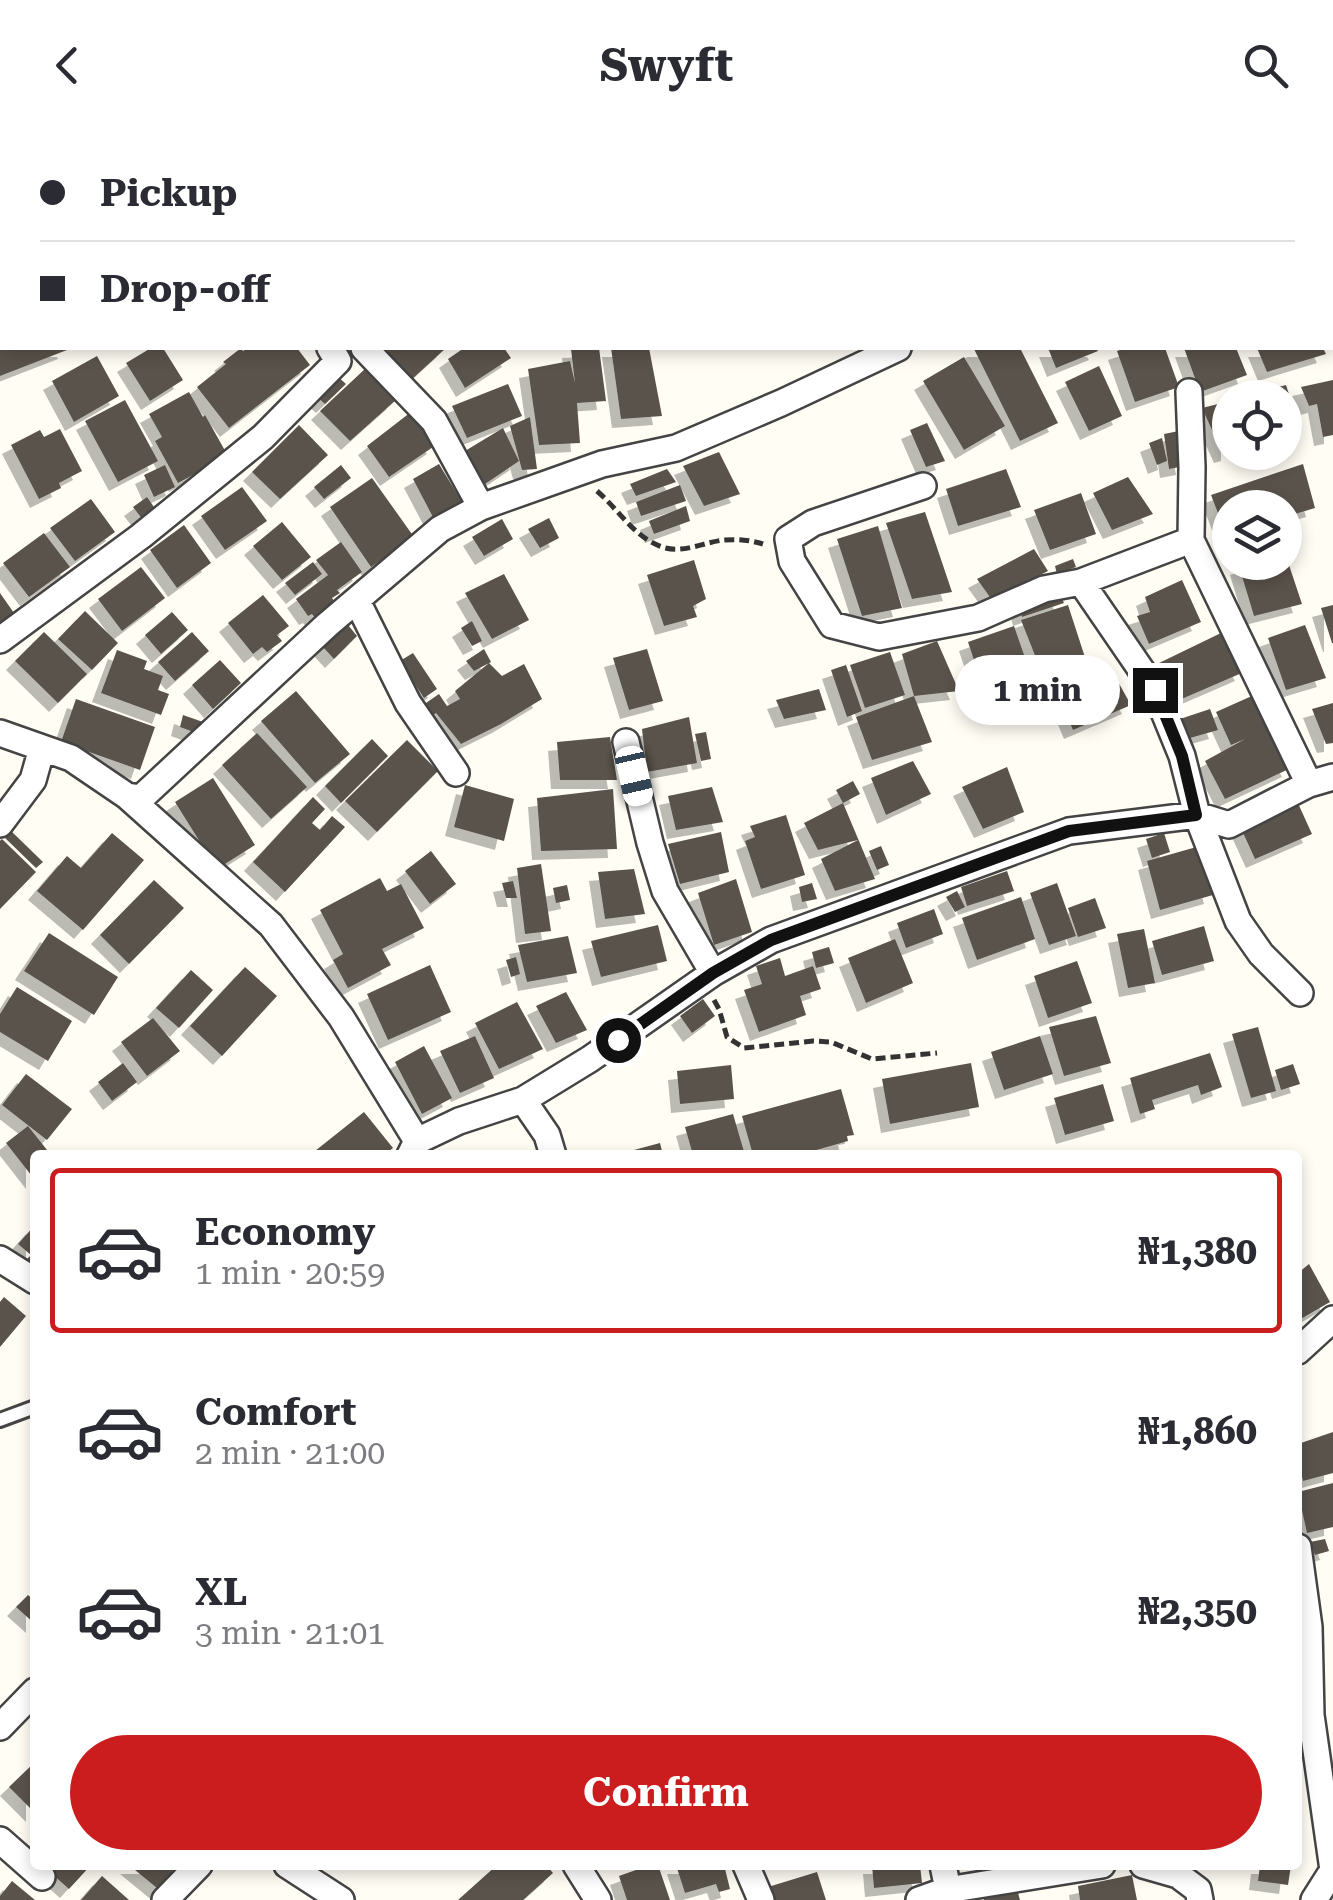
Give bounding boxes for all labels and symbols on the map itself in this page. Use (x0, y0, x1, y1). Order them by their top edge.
callout: 1 min (955, 655, 1120, 725)
route end (1133, 668, 1178, 713)
car (613, 743, 655, 809)
route start (596, 1018, 641, 1063)

